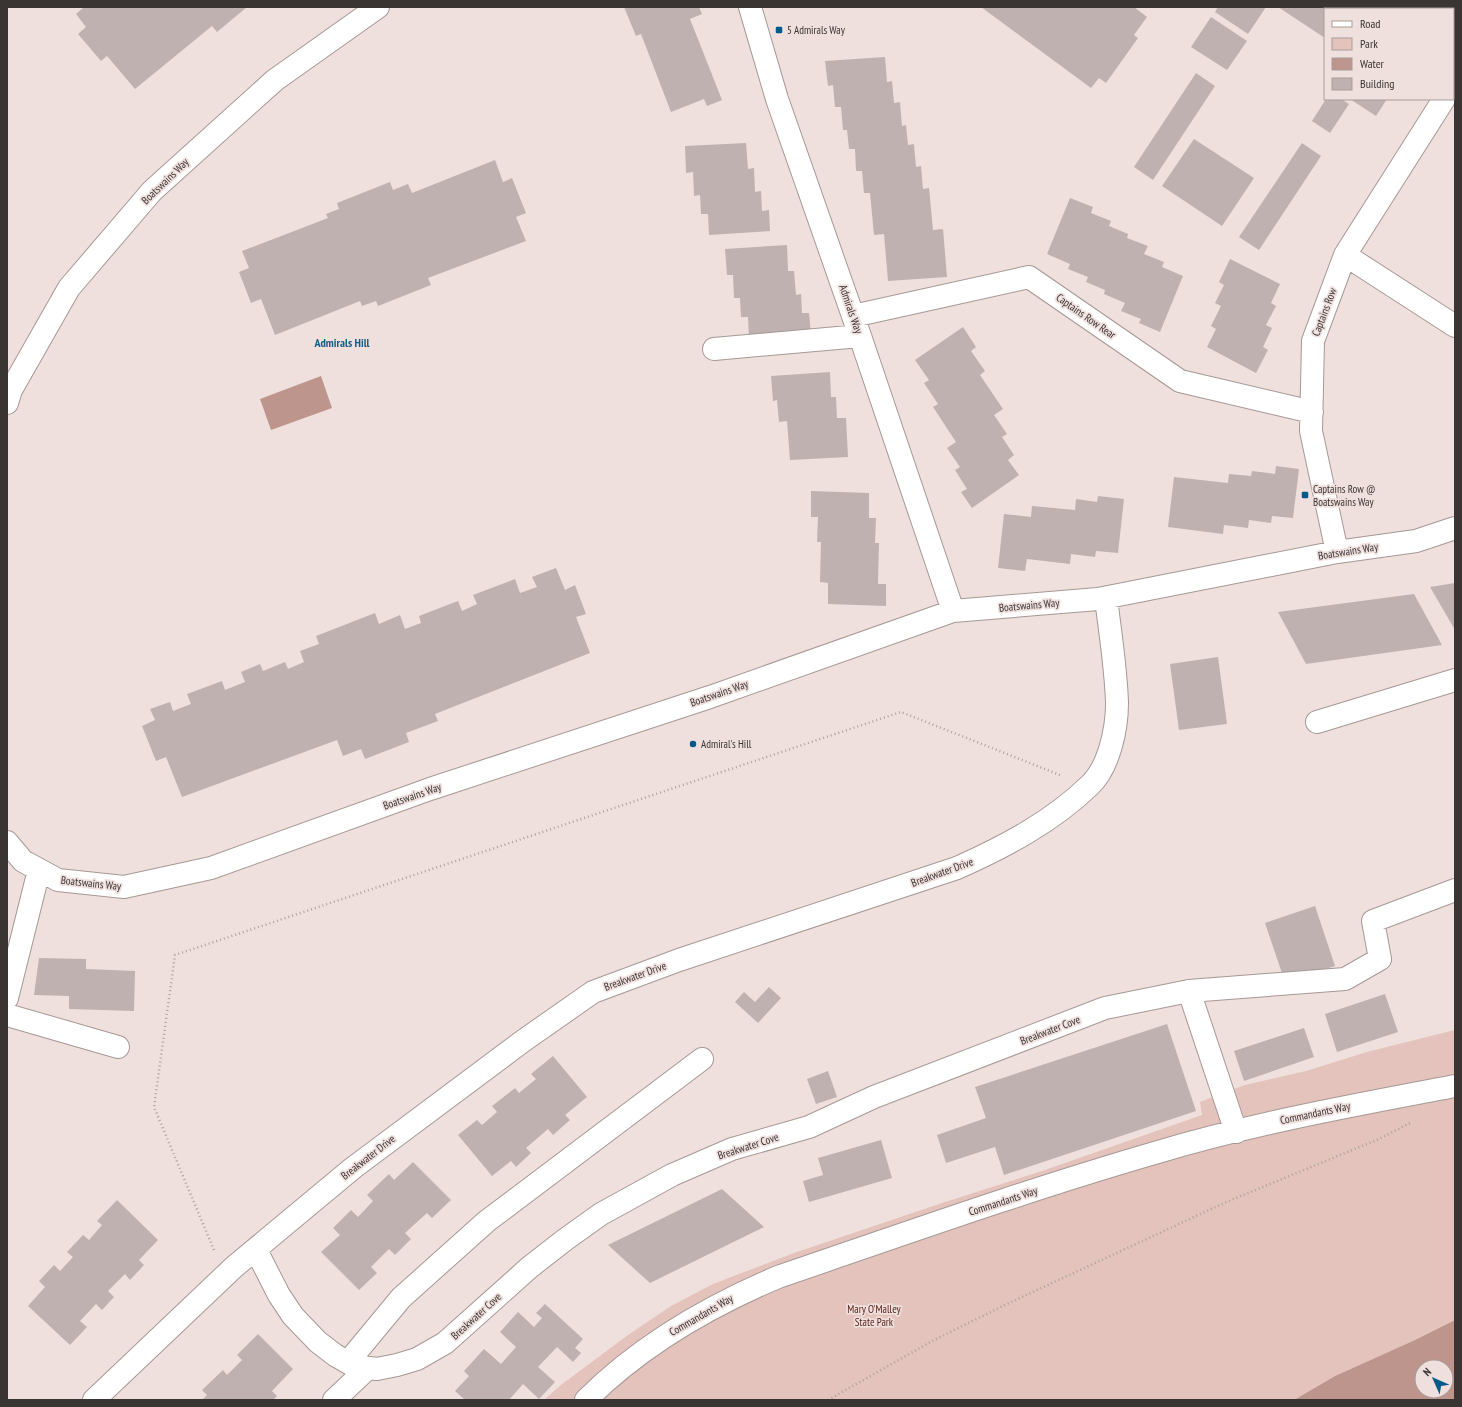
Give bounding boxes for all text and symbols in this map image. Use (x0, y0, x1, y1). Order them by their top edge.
legend (1324, 8, 1454, 100)
text: Road (1360, 16, 1380, 31)
place label: 5 Admirals Way (787, 23, 846, 37)
marker: 5 Admirals Way (774, 25, 784, 35)
text: Park (1360, 36, 1378, 51)
text: Water (1360, 56, 1385, 71)
text: Building (1360, 76, 1395, 91)
street label: Boatswains Way (138, 154, 192, 207)
street label: Admirals Way (836, 283, 866, 336)
street label: Captains Row (1308, 285, 1340, 338)
street label: Captains Row Rear (1053, 290, 1119, 342)
district label: Admirals Hill (314, 335, 370, 350)
place label: Captains Row @ Boatswains Way (1313, 482, 1375, 509)
marker: Captains Row @ Boatswains Way (1300, 490, 1310, 500)
street label: Boatswains Way (1317, 539, 1380, 563)
street label: Boatswains Way (998, 595, 1061, 615)
street label: Boatswains Way (688, 676, 751, 709)
place label: Admiral's Hill (701, 737, 752, 751)
marker: Admiral's Hill (688, 739, 698, 749)
street label: Boatswains Way (381, 779, 444, 812)
street label: Breakwater Drive (909, 854, 975, 890)
street label: Boatswains Way (60, 873, 123, 893)
street label: Breakwater Drive (602, 958, 668, 994)
street label: Breakwater Cove (1018, 1012, 1082, 1048)
street label: Commandants Way (1279, 1099, 1352, 1127)
street label: Breakwater Cove (716, 1129, 781, 1162)
street label: Breakwater Drive (338, 1131, 398, 1183)
street label: Commandants Way (967, 1183, 1040, 1219)
street label: Breakwater Cove (448, 1289, 505, 1342)
street label: Commandants Way (667, 1291, 736, 1339)
park label: Mary O'Malley State Park (847, 1302, 901, 1329)
north arrow (1414, 1359, 1454, 1399)
text: N (1420, 1365, 1434, 1379)

